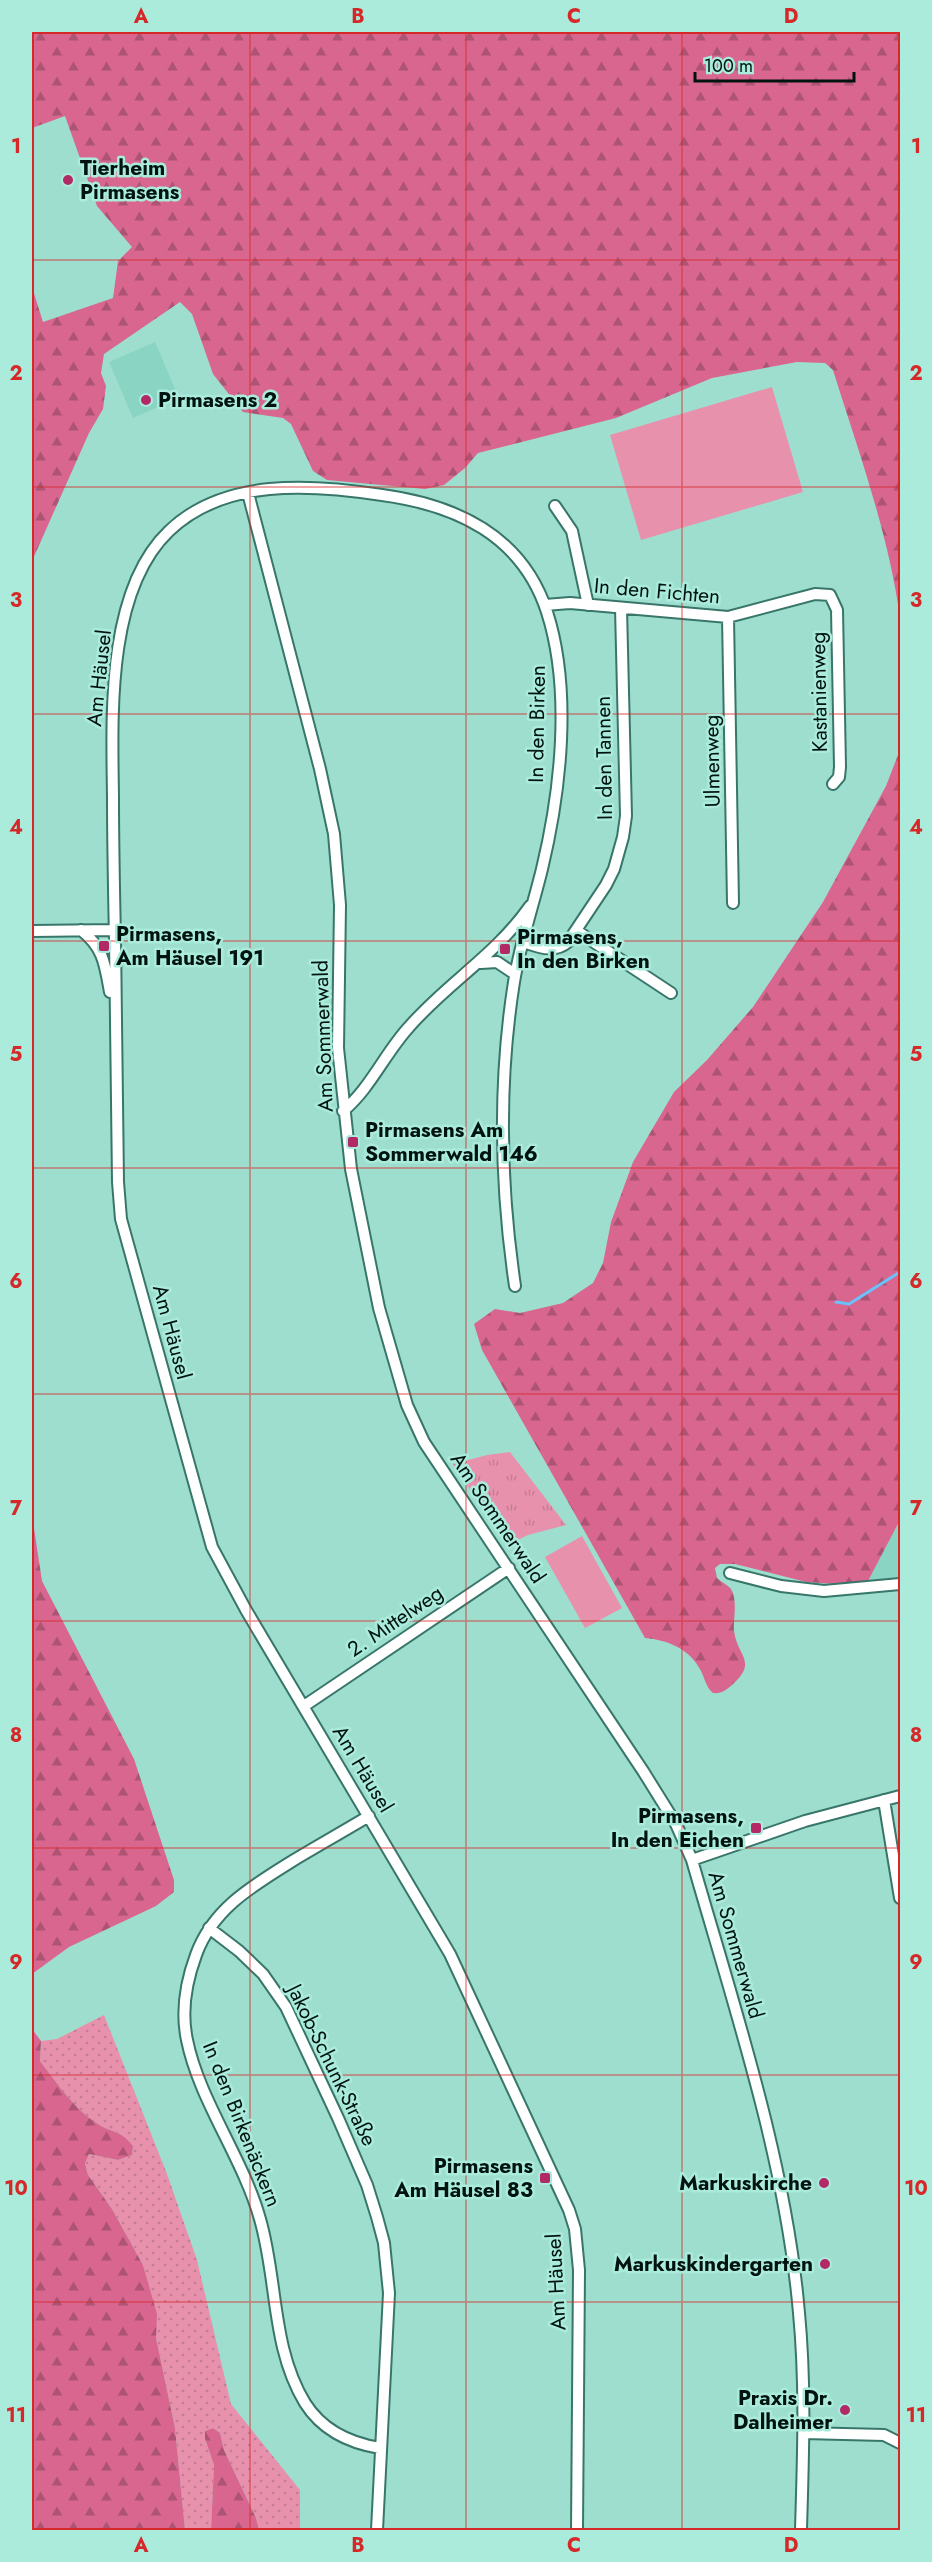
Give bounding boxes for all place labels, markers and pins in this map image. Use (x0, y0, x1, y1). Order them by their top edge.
place label: Tierheim Pirmasens (80, 153, 180, 207)
marker: Tierheim Pirmasens (61, 173, 75, 187)
place label: Pirmasens 2 (158, 385, 277, 415)
marker: Pirmasens 2 (139, 393, 153, 407)
place label: Pirmasens, Am Häusel 191 (115, 919, 264, 973)
place label: Pirmasens, In den Birken (517, 922, 650, 976)
marker: Pirmasens, Am Häusel 191 (97, 939, 111, 953)
marker: Pirmasens, In den Birken (498, 942, 512, 956)
place label: Pirmasens Am Sommerwald 146 (365, 1115, 538, 1169)
marker: Pirmasens Am Sommerwald 146 (346, 1135, 360, 1149)
place label: Pirmasens, In den Eichen (611, 1801, 744, 1855)
marker: Pirmasens, In den Eichen (749, 1821, 763, 1835)
place label: Pirmasens Am Häusel 83 (393, 2151, 533, 2205)
place label: Markuskirche (679, 2168, 812, 2198)
marker: Pirmasens Am Häusel 83 (538, 2171, 552, 2185)
marker: Markuskirche (817, 2176, 831, 2190)
place label: Markuskindergarten (614, 2249, 813, 2279)
marker: Markuskindergarten (818, 2257, 832, 2271)
place label: Praxis Dr. Dalheimer (733, 2383, 833, 2437)
marker: Praxis Dr. Dalheimer (838, 2403, 852, 2417)

